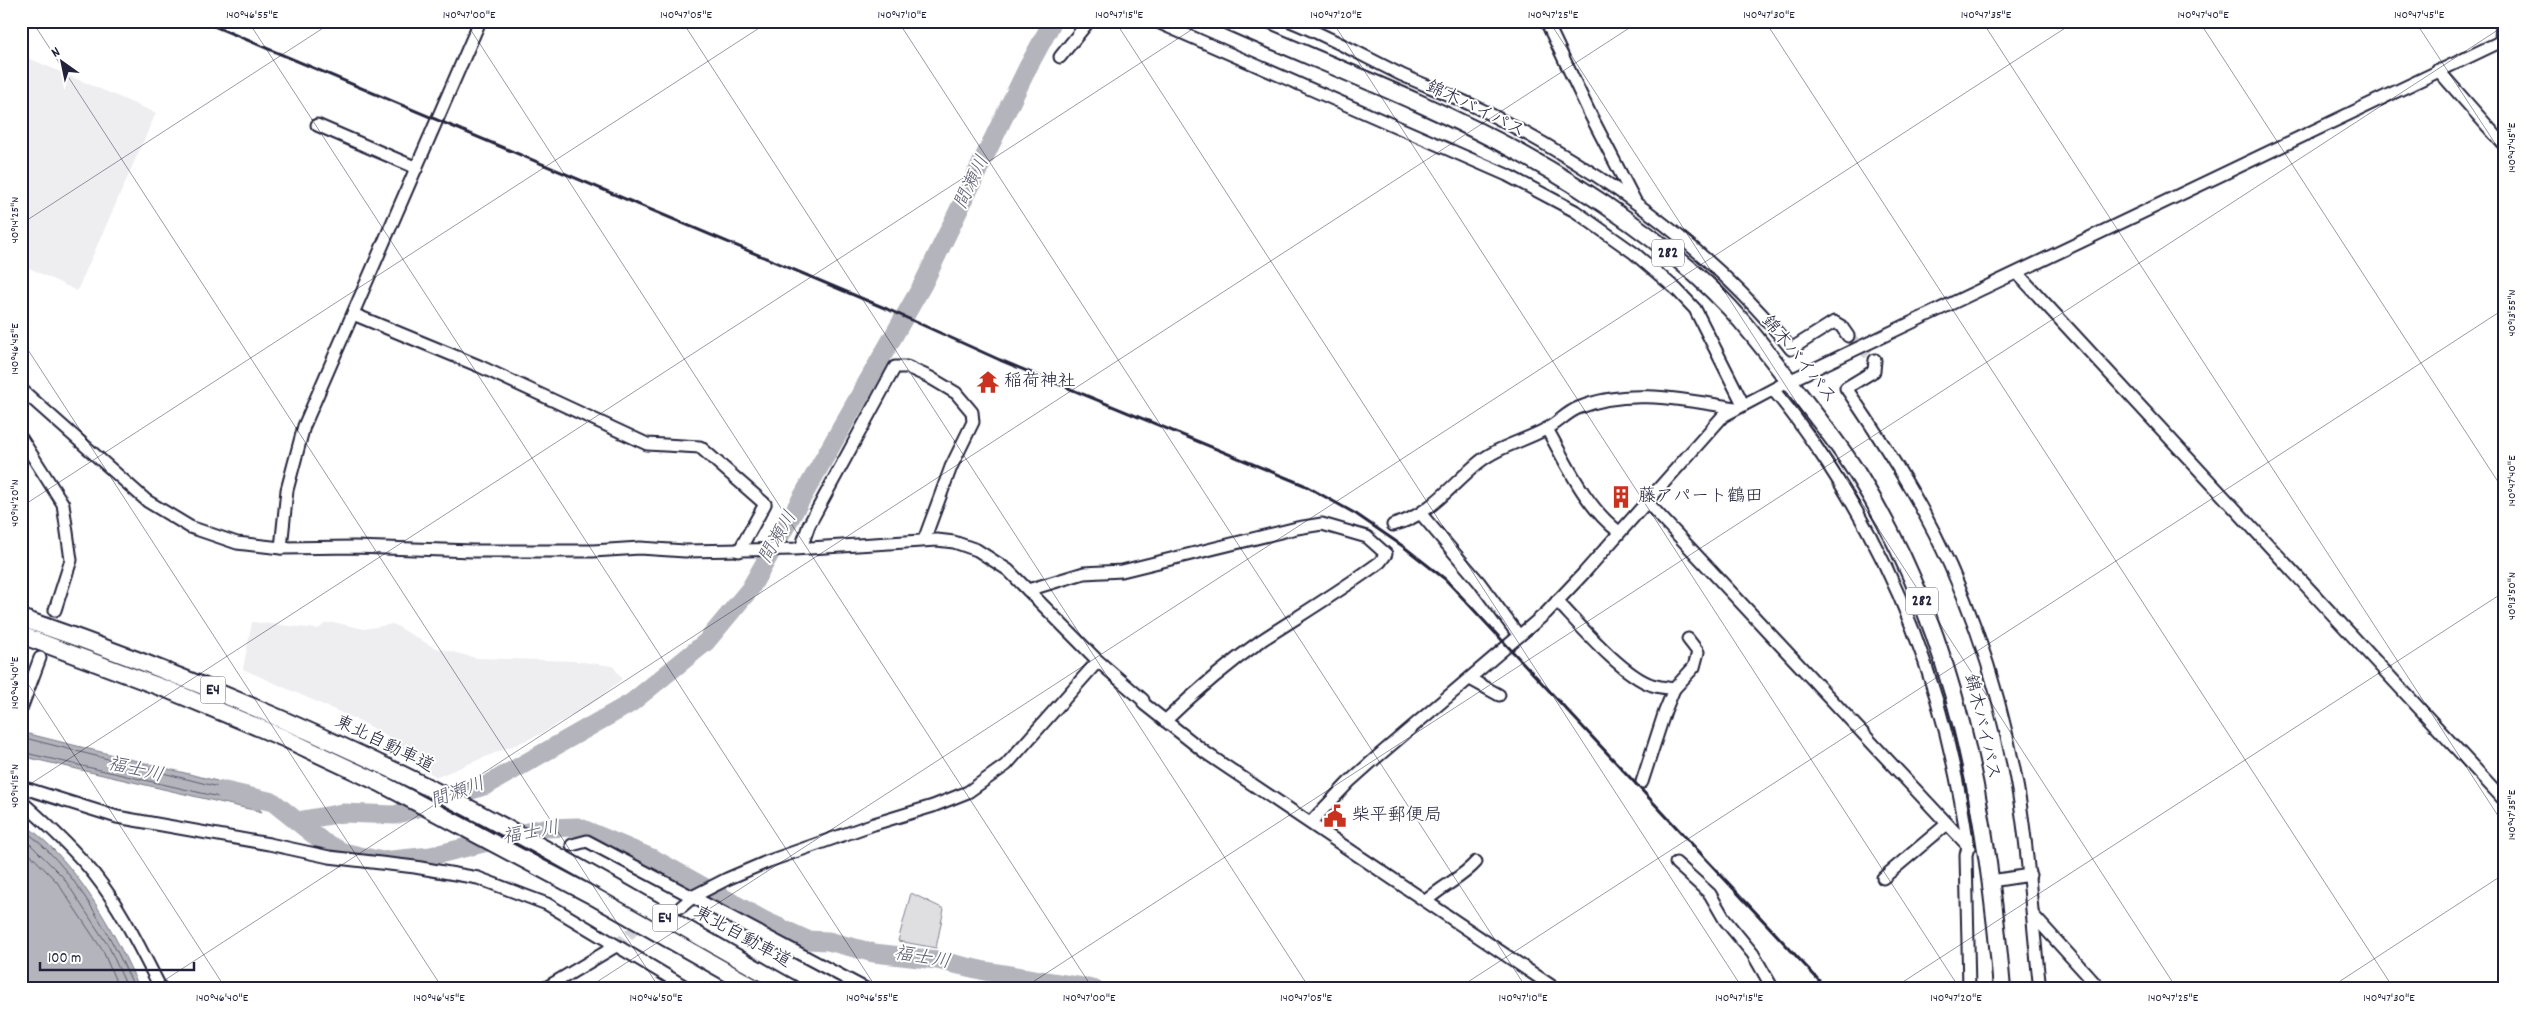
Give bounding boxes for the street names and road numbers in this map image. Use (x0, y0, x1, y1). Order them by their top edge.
street label: 錦木バイパス (1421, 75, 1529, 145)
road number: 282 (1652, 240, 1684, 266)
street label: 錦木バイパス (1754, 310, 1842, 410)
road number: 282 (1906, 588, 1938, 614)
street label: 錦木バイパス (1957, 672, 2005, 782)
road number: E4 (200, 676, 226, 704)
street label: 東北自動車道 (330, 710, 438, 780)
street label: 東北自動車道 (689, 901, 795, 975)
road number: E4 (652, 904, 678, 931)

